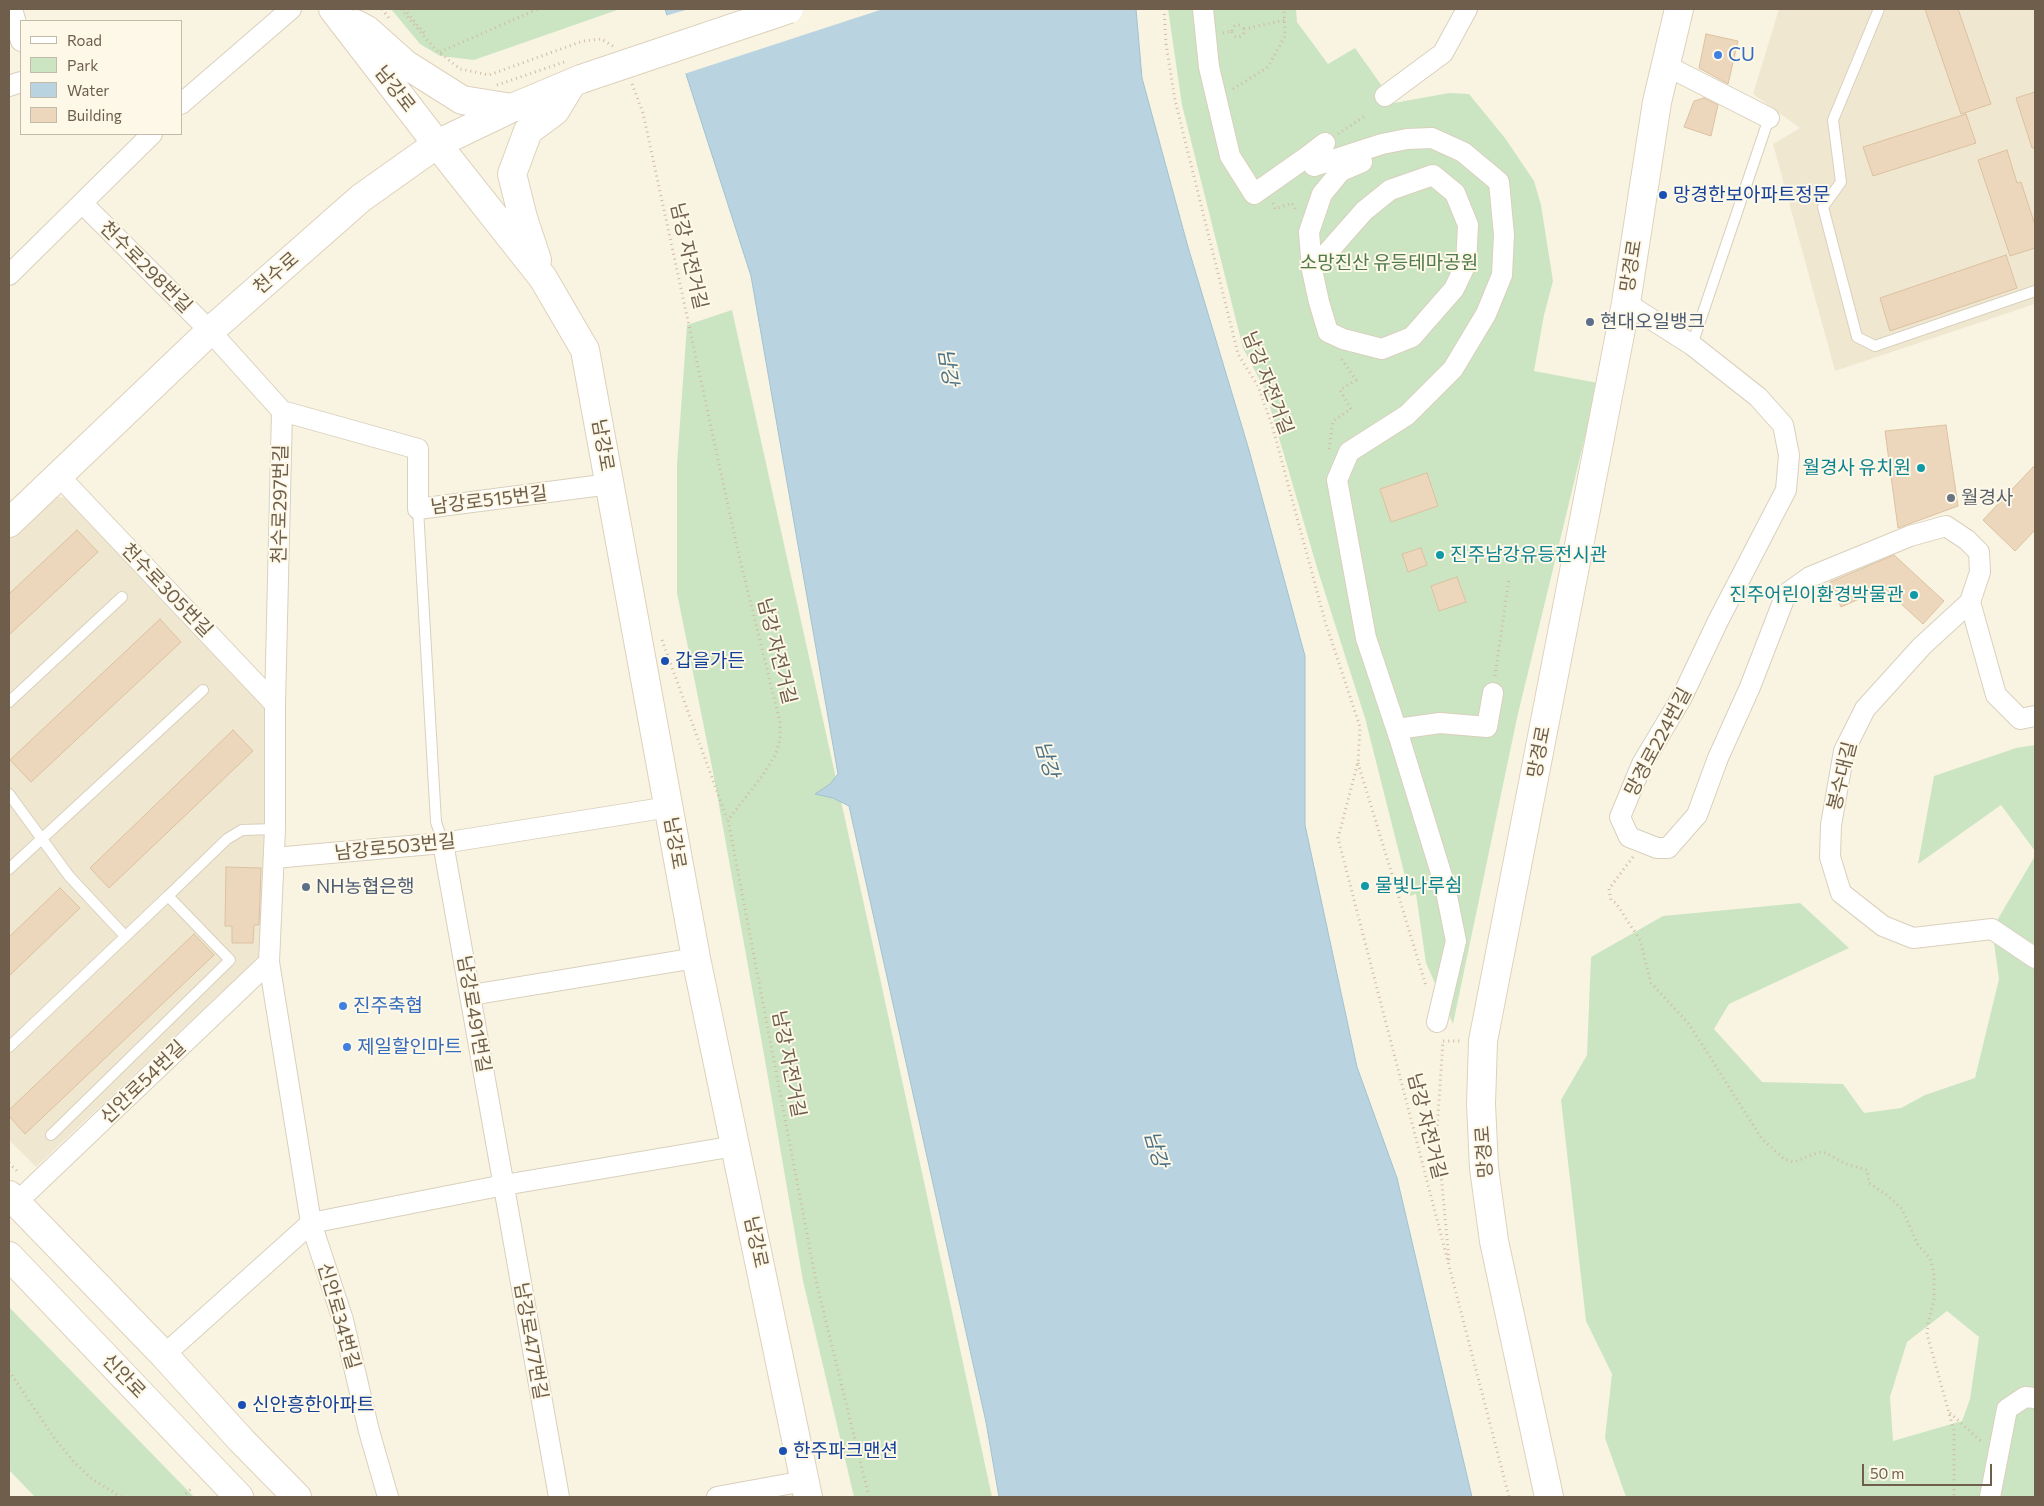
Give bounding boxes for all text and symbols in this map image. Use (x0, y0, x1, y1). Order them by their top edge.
legend (20, 20, 182, 135)
text: Road (67, 31, 102, 49)
place label: CU (1728, 44, 1755, 66)
marker: CU (1712, 49, 1724, 61)
text: Park (67, 56, 98, 74)
street label: 남강로 (370, 61, 420, 117)
text: Water (67, 81, 109, 99)
text: Building (67, 106, 122, 124)
place label: 망경한보아파트정문 (1673, 184, 1830, 206)
marker: 망경한보아파트정문 (1657, 189, 1669, 201)
street label: 남강 자전거길 (666, 201, 712, 311)
street label: 천수로298번길 (95, 216, 197, 318)
street label: 망경로 (1616, 238, 1646, 294)
street label: 천수로 (249, 247, 303, 299)
park label: 소망진산 유등테마공원 (1300, 252, 1478, 274)
place label: 현대오일뱅크 (1600, 311, 1705, 333)
marker: 현대오일뱅크 (1584, 316, 1596, 328)
street label: 남강 자전거길 (1238, 328, 1298, 438)
water label: 남강 (933, 347, 963, 387)
street label: 남강로 (587, 417, 619, 473)
street label: 천수로297번길 (268, 444, 292, 564)
place label: 월경사 유치원 (1802, 457, 1911, 479)
marker: 월경사 유치원 (1915, 462, 1927, 474)
street label: 남강로515번길 (429, 482, 549, 518)
place label: 월경사 (1961, 487, 2013, 509)
marker: 월경사 (1945, 492, 1957, 504)
street label: 천수로305번길 (117, 538, 217, 642)
place label: 진주남강유등전시관 (1450, 544, 1607, 566)
marker: 진주남강유등전시관 (1434, 549, 1446, 561)
place label: 진주어린이환경박물관 (1729, 584, 1904, 606)
marker: 진주어린이환경박물관 (1908, 589, 1920, 601)
street label: 남강 자전거길 (753, 596, 801, 706)
place label: 갑을가든 (675, 650, 745, 672)
marker: 갑을가든 (659, 655, 671, 667)
street label: 망경로224번길 (1620, 684, 1696, 800)
street label: 망경로 (1523, 724, 1555, 780)
water label: 남강 (1030, 738, 1064, 780)
street label: 봉수대길 (1822, 739, 1862, 813)
street label: 남강로 (659, 815, 691, 871)
street label: 남강로503번길 (333, 829, 457, 865)
place label: 물빛나루쉼 (1375, 875, 1462, 897)
place label: NH농협은행 (316, 876, 414, 898)
marker: 물빛나루쉼 (1359, 880, 1371, 892)
marker: NH농협은행 (300, 881, 312, 893)
street label: 남강로491번길 (452, 954, 496, 1074)
place label: 진주축협 (353, 995, 423, 1017)
marker: 진주축협 (337, 1000, 349, 1012)
street label: 남강 자전거길 (767, 1009, 811, 1119)
street label: 신안로54번길 (96, 1036, 190, 1128)
place label: 제일할인마트 (357, 1036, 462, 1058)
marker: 제일할인마트 (341, 1041, 353, 1053)
street label: 남강 자전거길 (1403, 1071, 1451, 1181)
street label: 망경로 (1471, 1125, 1497, 1179)
water label: 남강 (1139, 1128, 1173, 1170)
street label: 남강로 (739, 1214, 773, 1270)
street label: 신안로34번길 (313, 1260, 365, 1372)
street label: 남강로477번길 (509, 1281, 553, 1401)
street label: 신안로 (98, 1349, 150, 1403)
place label: 신안흥한아파트 (252, 1394, 374, 1416)
marker: 신안흥한아파트 (236, 1399, 248, 1411)
place label: 한주파크맨션 (793, 1440, 898, 1462)
marker: 한주파크맨션 (777, 1445, 789, 1457)
scale bar (1864, 1454, 1994, 1486)
text: 50 m (1870, 1464, 1904, 1482)

